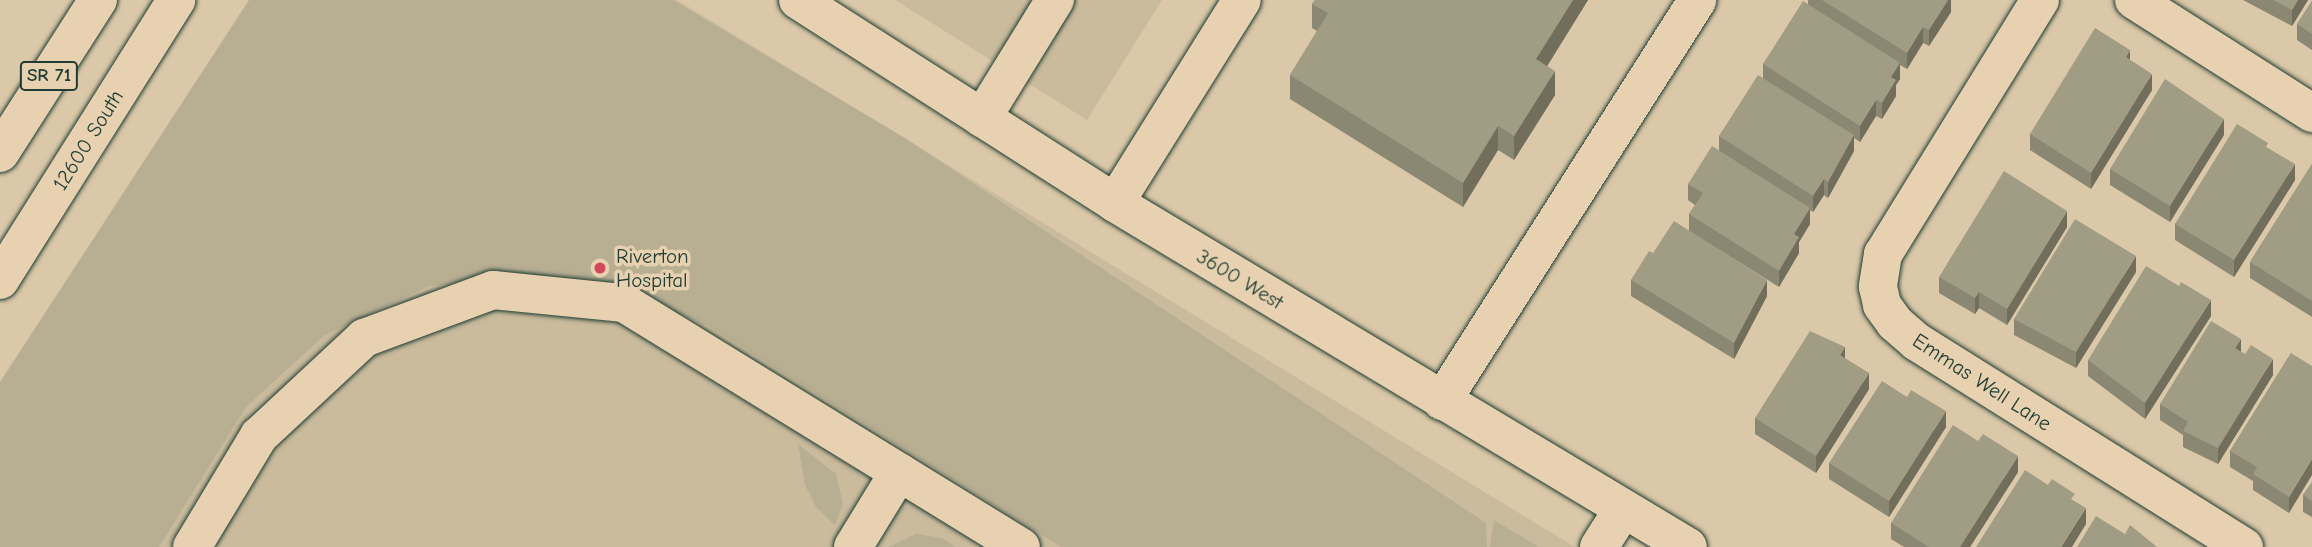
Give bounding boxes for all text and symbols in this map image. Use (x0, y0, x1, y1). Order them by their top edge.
road number: SR 71 (19, 60, 79, 92)
street label: 12600 South (47, 85, 129, 195)
place label: Riverton Hospital (616, 243, 689, 293)
street label: 3600 West (1192, 243, 1288, 315)
marker: Riverton Hospital (590, 258, 610, 278)
street label: Emmas Well Lane (1908, 328, 2056, 436)

